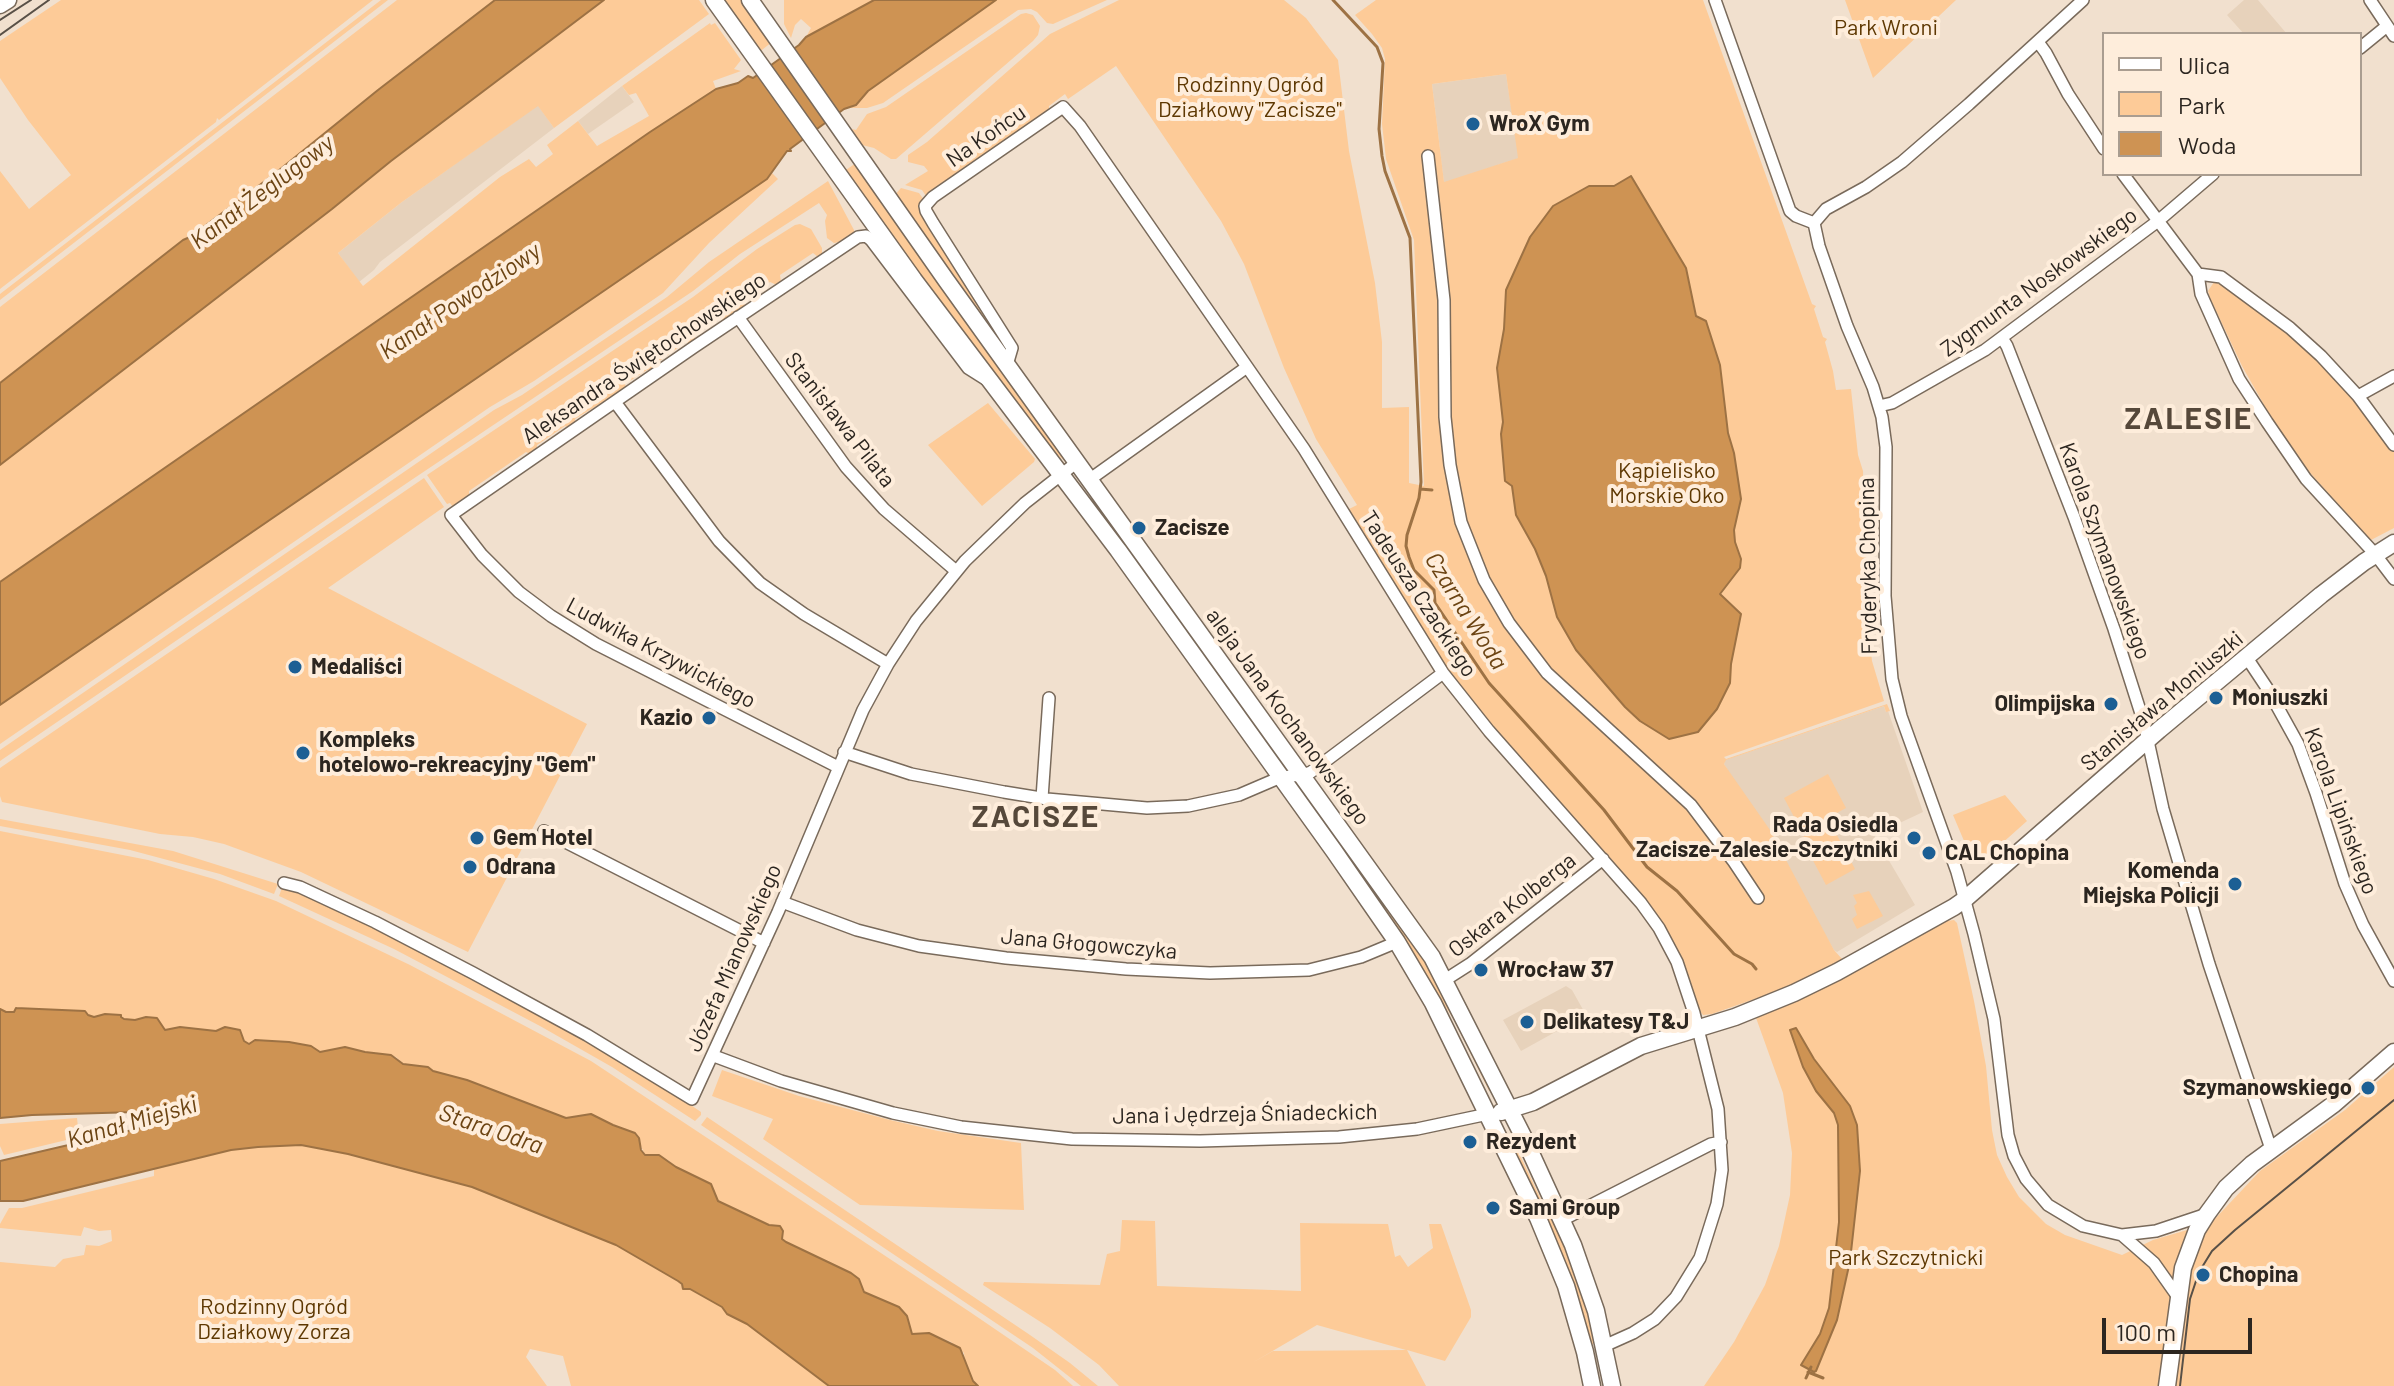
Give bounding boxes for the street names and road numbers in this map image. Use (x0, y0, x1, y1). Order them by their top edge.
street label: Na Końcu (941, 99, 1031, 173)
street label: Zygmunta Noskowskiego (1936, 202, 2142, 362)
street label: Aleksandra Świętochowskiego (517, 266, 771, 450)
street label: Stanisława Pilata (779, 347, 901, 493)
street label: Karola Szymanowskiego (2053, 439, 2157, 663)
street label: Fryderyka Chopina (1853, 477, 1883, 655)
street label: Tadeusza Czackiego (1355, 506, 1483, 682)
street label: Ludwika Krzywickiego (562, 592, 760, 714)
street label: aleja Jana Kochanowskiego (1201, 604, 1375, 830)
street label: Stanisława Moniuszki (2075, 625, 2249, 777)
street label: Karola Lipińskiego (2299, 724, 2383, 898)
street label: Oskara Kolberga (1443, 847, 1581, 963)
street label: Józefa Mianowskiego (681, 860, 787, 1056)
street label: Jana Głogowczyka (1000, 923, 1178, 965)
street label: Jana i Jędrzeja Śniadeckich (1112, 1098, 1378, 1130)

